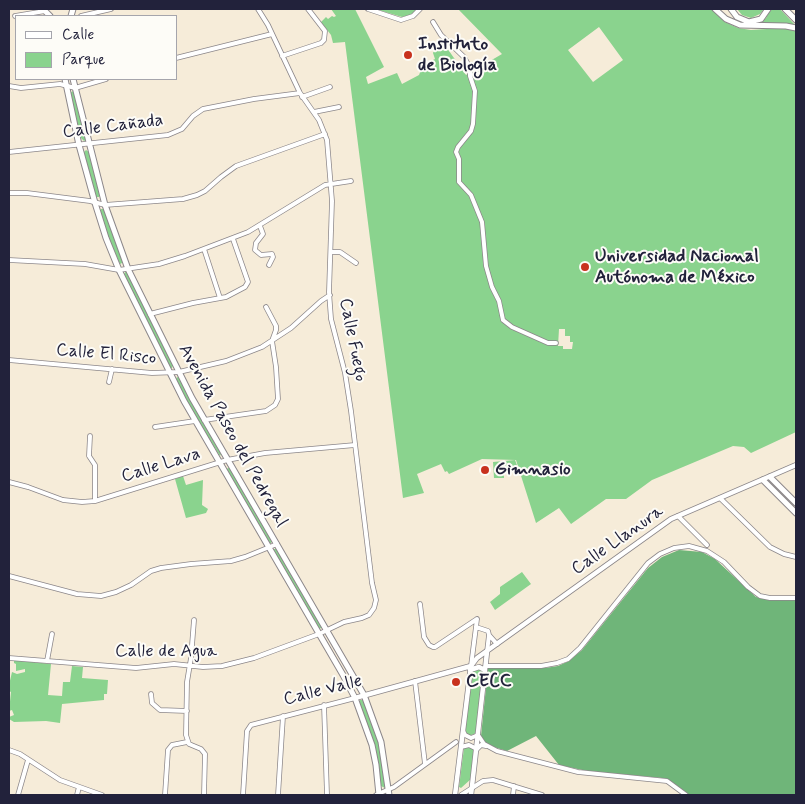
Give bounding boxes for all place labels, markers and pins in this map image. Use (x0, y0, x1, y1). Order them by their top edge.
place label: Instituto de Biología (418, 34, 497, 76)
marker: Instituto de Biología (402, 49, 414, 61)
place label: Universidad Nacional Autónoma de México (595, 246, 759, 288)
marker: Universidad Nacional Autónoma de México (579, 261, 591, 273)
place label: Gimnasio (495, 459, 571, 481)
marker: Gimnasio (479, 464, 491, 476)
place label: CECC (466, 671, 511, 693)
marker: CECC (450, 676, 462, 688)

